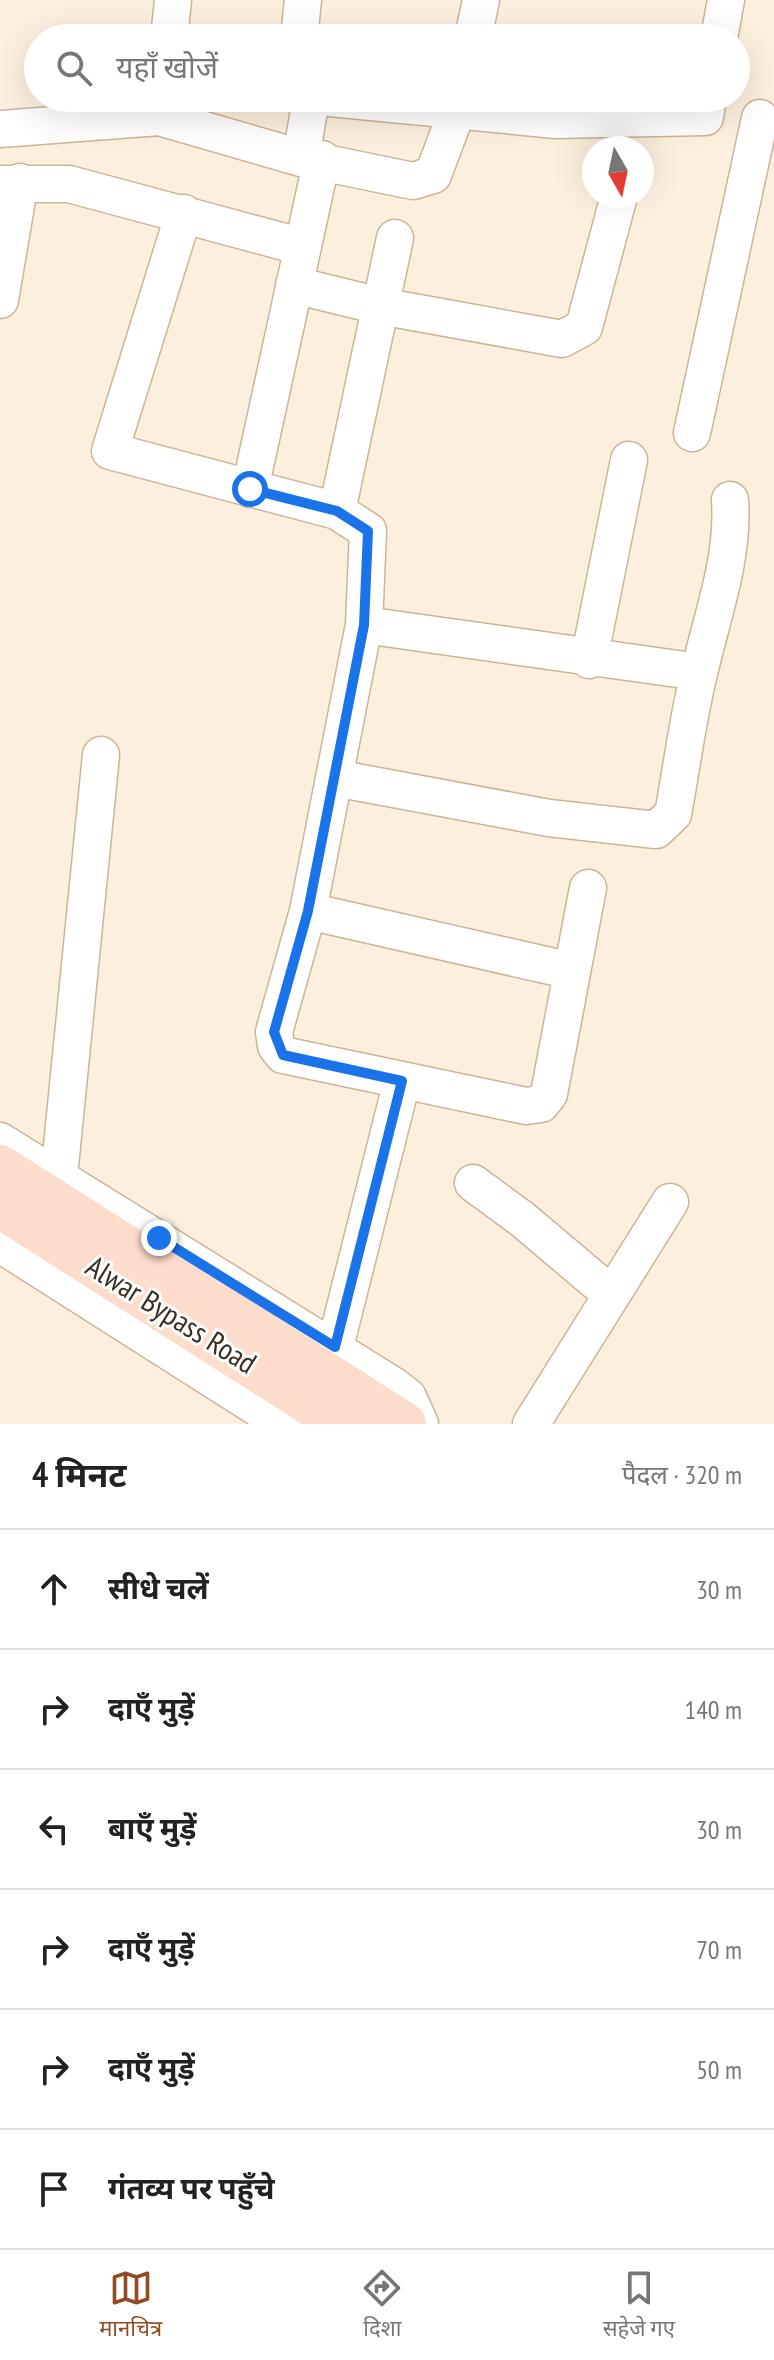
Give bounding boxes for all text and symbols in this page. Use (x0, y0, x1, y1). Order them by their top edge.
search box (24, 24, 750, 112)
icon: search (52, 46, 96, 90)
text: यहाँ खोजें (116, 47, 218, 86)
north arrow (582, 136, 654, 208)
route start (232, 471, 268, 507)
route end (141, 1220, 177, 1256)
street label: Alwar Bypass Road (79, 1246, 264, 1382)
text: 4 मिनट (32, 1452, 127, 1496)
text: पैदल · 320 m (622, 1458, 742, 1491)
icon: ahead (32, 1567, 76, 1611)
text: सीधे चलें (108, 1568, 209, 1607)
text: 30 m (696, 1573, 742, 1606)
icon: right (32, 1687, 76, 1731)
text: दाएँ मुड़ें (108, 1688, 195, 1727)
text: 140 m (684, 1693, 742, 1726)
icon: left (32, 1807, 76, 1851)
text: बाएँ मुड़ें (108, 1808, 196, 1847)
text: 30 m (696, 1813, 742, 1846)
icon: right (32, 1927, 76, 1971)
text: दाएँ मुड़ें (108, 1928, 195, 1967)
text: 70 m (696, 1933, 742, 1966)
icon: right (32, 2047, 76, 2091)
text: दाएँ मुड़ें (108, 2048, 195, 2087)
text: 50 m (696, 2053, 742, 2086)
icon: arrive (32, 2167, 76, 2211)
text: गंतव्य पर पहुँचे (108, 2168, 275, 2207)
tab: मानचित्र (99, 2266, 162, 2345)
tab: दिशा (360, 2266, 404, 2345)
tab: सहेजे गए (603, 2266, 675, 2345)

